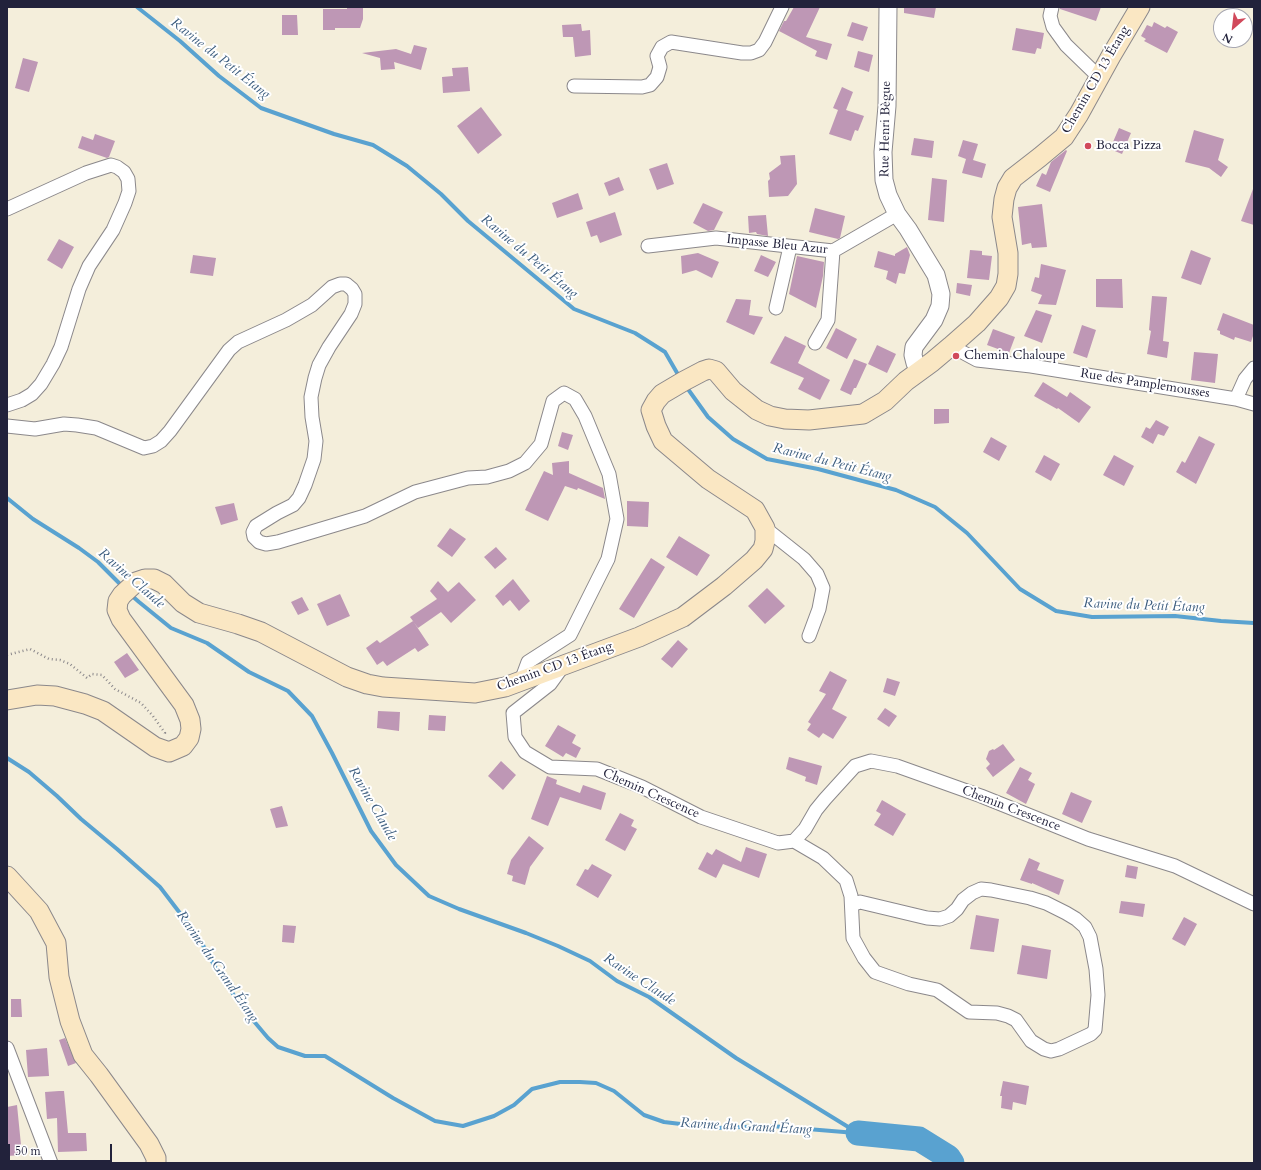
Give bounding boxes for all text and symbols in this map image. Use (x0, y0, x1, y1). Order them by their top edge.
north arrow (1213, 8, 1253, 48)
water label: Ravine du Petit Étang (167, 15, 273, 103)
street label: Chemin CD 13 Étang (1059, 23, 1133, 137)
text: N (1220, 29, 1235, 47)
street label: Rue Henri Bègue (877, 81, 895, 177)
place label: Bocca Pizza (1096, 138, 1161, 154)
marker: Bocca Pizza (1083, 141, 1093, 151)
water label: Ravine du Petit Étang (477, 211, 581, 303)
street label: Impasse Bleu Azur (726, 232, 828, 258)
place label: Chemin Chaloupe (964, 348, 1065, 364)
marker: Chemin Chaloupe (951, 351, 961, 361)
street label: Rue des Pamplemousses (1079, 366, 1211, 402)
water label: Ravine du Petit Étang (771, 440, 893, 486)
water label: Ravine Claude (94, 546, 168, 612)
water label: Ravine du Petit Étang (1083, 595, 1205, 617)
street label: Chemin CD 13 Étang (495, 639, 615, 695)
water label: Ravine Claude (344, 764, 400, 844)
street label: Chemin Crescence (600, 766, 702, 822)
street label: Chemin Crescence (959, 783, 1063, 835)
water label: Ravine du Grand Étang (172, 908, 262, 1026)
water label: Ravine Claude (600, 950, 678, 1010)
water label: Ravine du Grand Étang (680, 1115, 812, 1139)
scale bar (10, 1136, 114, 1162)
text: 50 m (15, 1143, 41, 1159)

